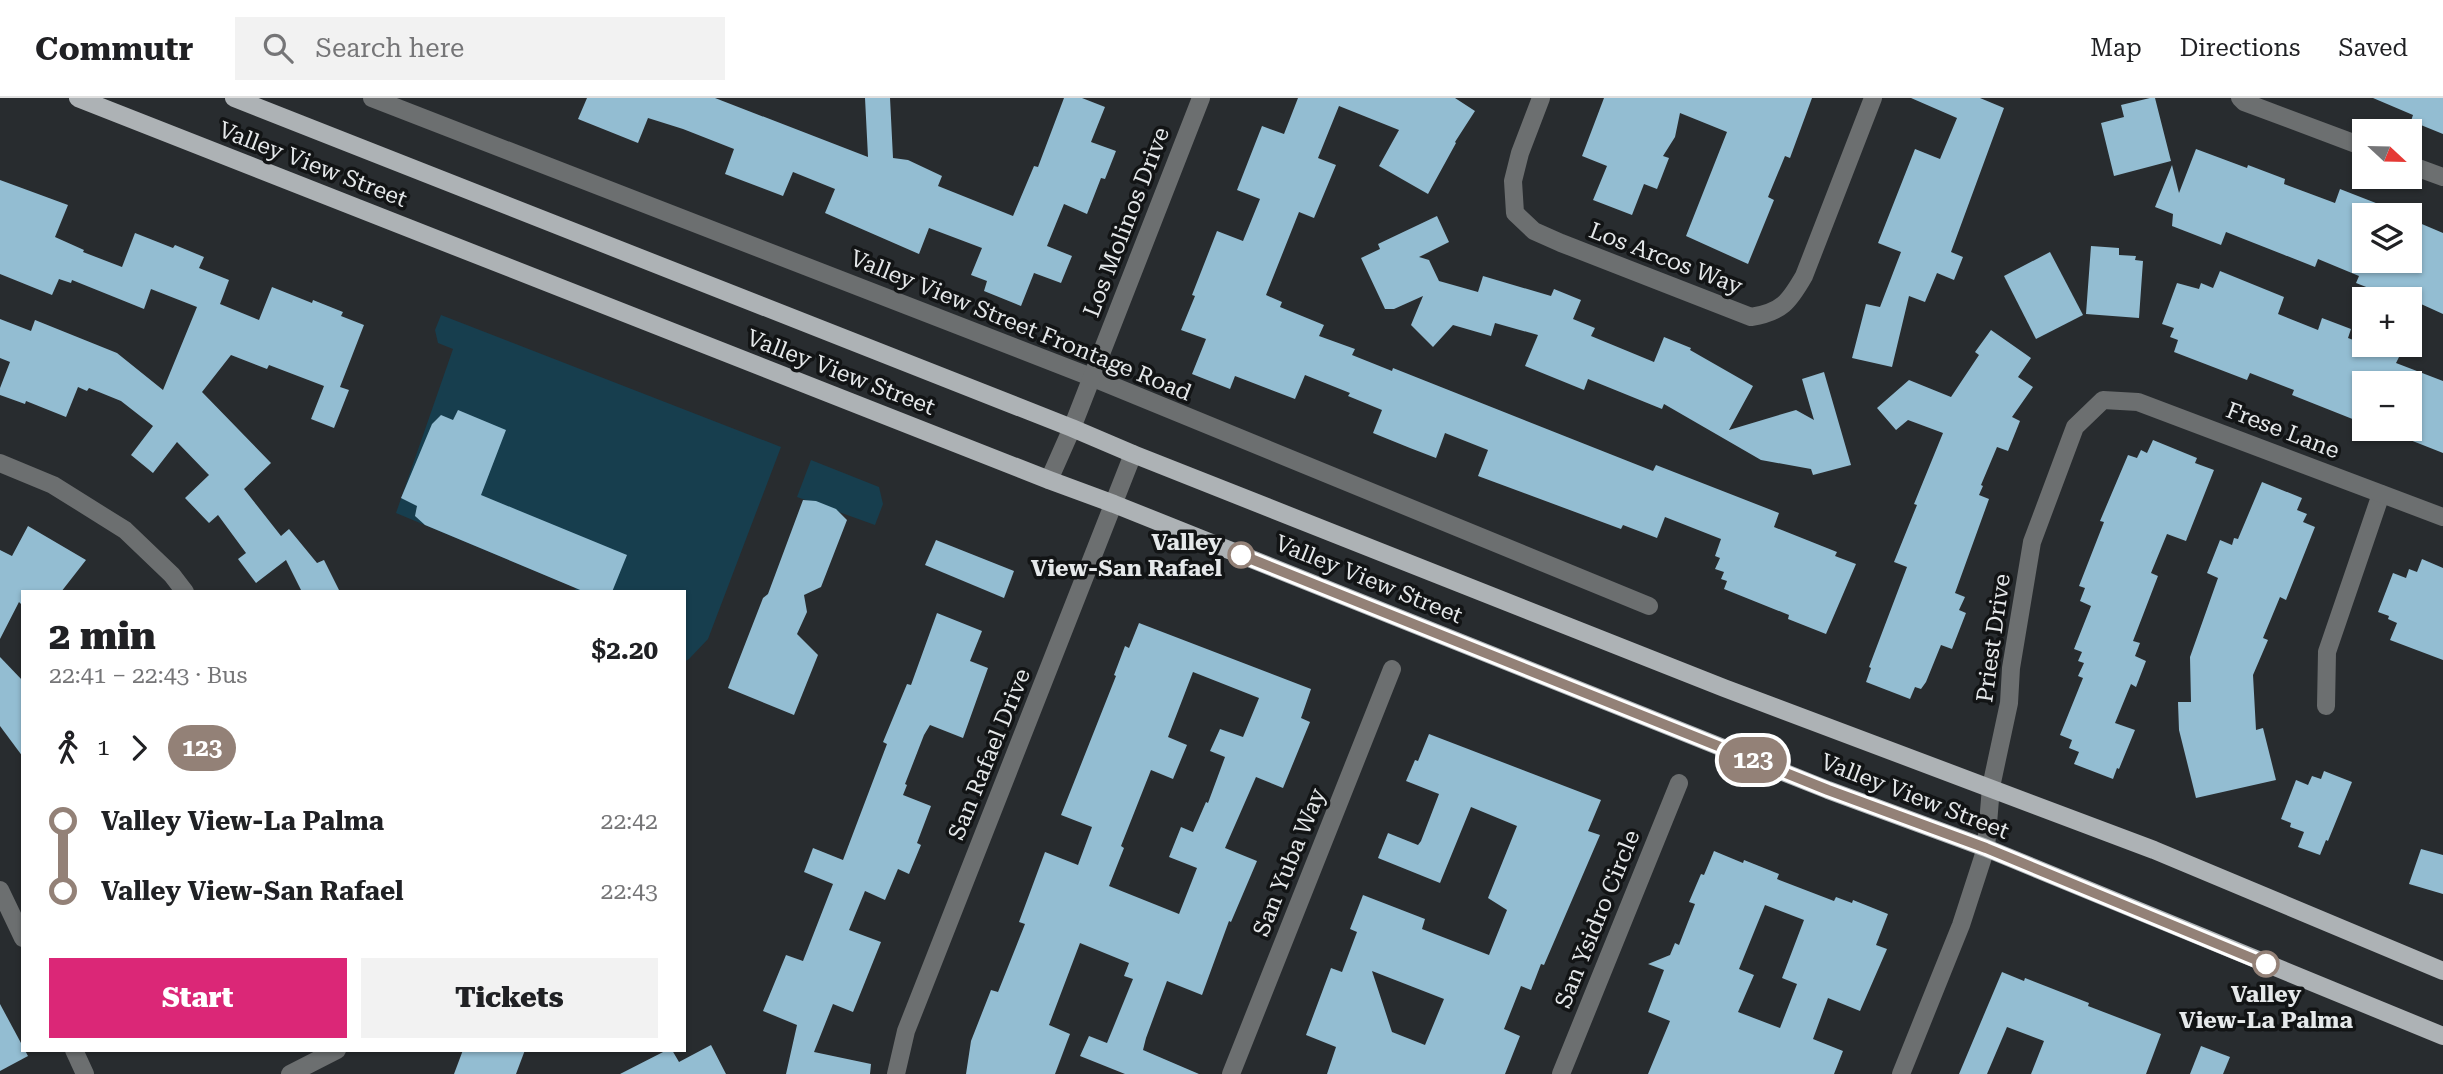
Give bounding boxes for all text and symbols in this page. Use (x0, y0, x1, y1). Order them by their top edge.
search box (235, 17, 725, 80)
text: Commutr (35, 29, 193, 68)
icon: search (259, 29, 297, 67)
text: Search here (315, 33, 464, 63)
text: Map (2090, 34, 2142, 62)
text: Directions (2180, 34, 2300, 62)
text: Saved (2338, 34, 2408, 62)
street label: Valley View Street (215, 116, 411, 213)
north arrow (2352, 119, 2422, 189)
map controls (2352, 119, 2422, 441)
street label: Los Molinos Drive (1078, 123, 1175, 321)
button: layers (2352, 203, 2422, 273)
street label: Los Arcos Way (1585, 217, 1747, 300)
street label: Valley View Street Frontage Road (846, 244, 1196, 407)
button: + (2352, 287, 2422, 357)
street label: Valley View Street (743, 324, 939, 421)
button: − (2352, 371, 2422, 441)
street label: Frese Lane (2222, 397, 2343, 464)
place label: Valley View-San Rafael (1031, 529, 1222, 582)
street label: Valley View Street (1271, 530, 1467, 630)
marker: Valley View-San Rafael (1228, 542, 1254, 568)
street label: Priest Drive (1971, 572, 2016, 704)
text: 2 min (49, 614, 156, 658)
text: $2.20 (592, 635, 658, 665)
text: 22:41 – 22:43 · Bus (49, 662, 247, 689)
street label: San Rafael Drive (943, 665, 1036, 844)
icon: walk (49, 729, 87, 767)
icon: forward (120, 729, 158, 767)
text: 1 (97, 734, 110, 761)
text: 123 (182, 734, 222, 762)
line badge: 123 (1713, 737, 1793, 783)
text: 123 (1733, 746, 1773, 774)
street label: Valley View Street (1817, 748, 2013, 845)
street label: San Yuba Way (1247, 784, 1332, 940)
text: Valley View-La Palma (101, 806, 384, 836)
text: 22:42 (601, 808, 658, 835)
street label: San Ysidro Circle (1549, 826, 1645, 1012)
text: Valley View-San Rafael (101, 876, 404, 906)
text: 22:43 (601, 878, 658, 905)
marker: Valley View-La Palma (2253, 951, 2279, 977)
button: Start (49, 958, 347, 1038)
button: Tickets (361, 958, 658, 1038)
place label: Valley View-La Palma (2179, 981, 2353, 1034)

